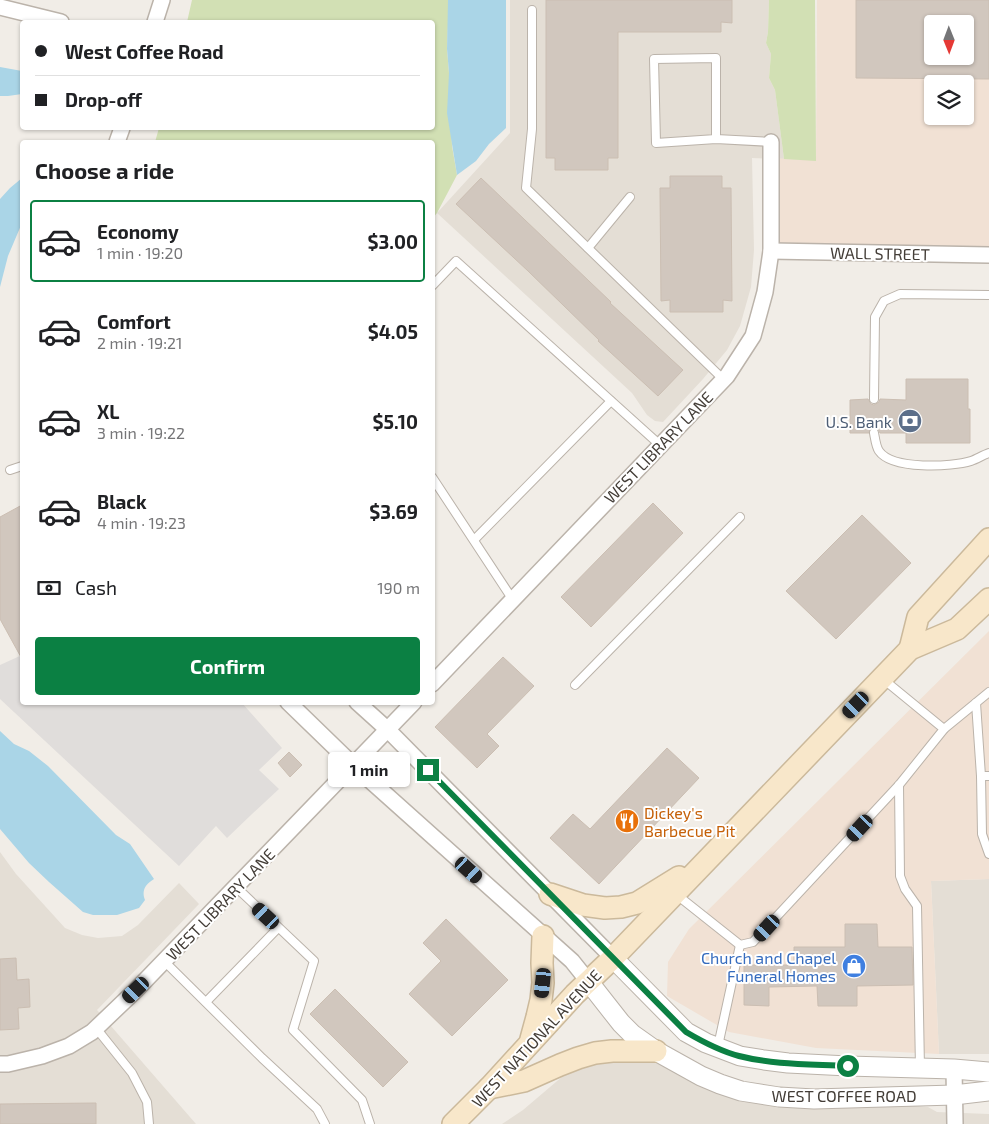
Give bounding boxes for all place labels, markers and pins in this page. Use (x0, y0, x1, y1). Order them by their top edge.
bank icon: U.S. Bank (897, 408, 923, 434)
place label: U.S. Bank (825, 412, 892, 431)
place label: Dickey's Barbecue Pit (644, 803, 735, 840)
restaurant icon: Dickey's Barbecue Pit (614, 808, 640, 834)
place label: Church and Chapel Funeral Homes (701, 948, 836, 985)
shop icon: Church and Chapel Funeral Homes (841, 953, 867, 979)

